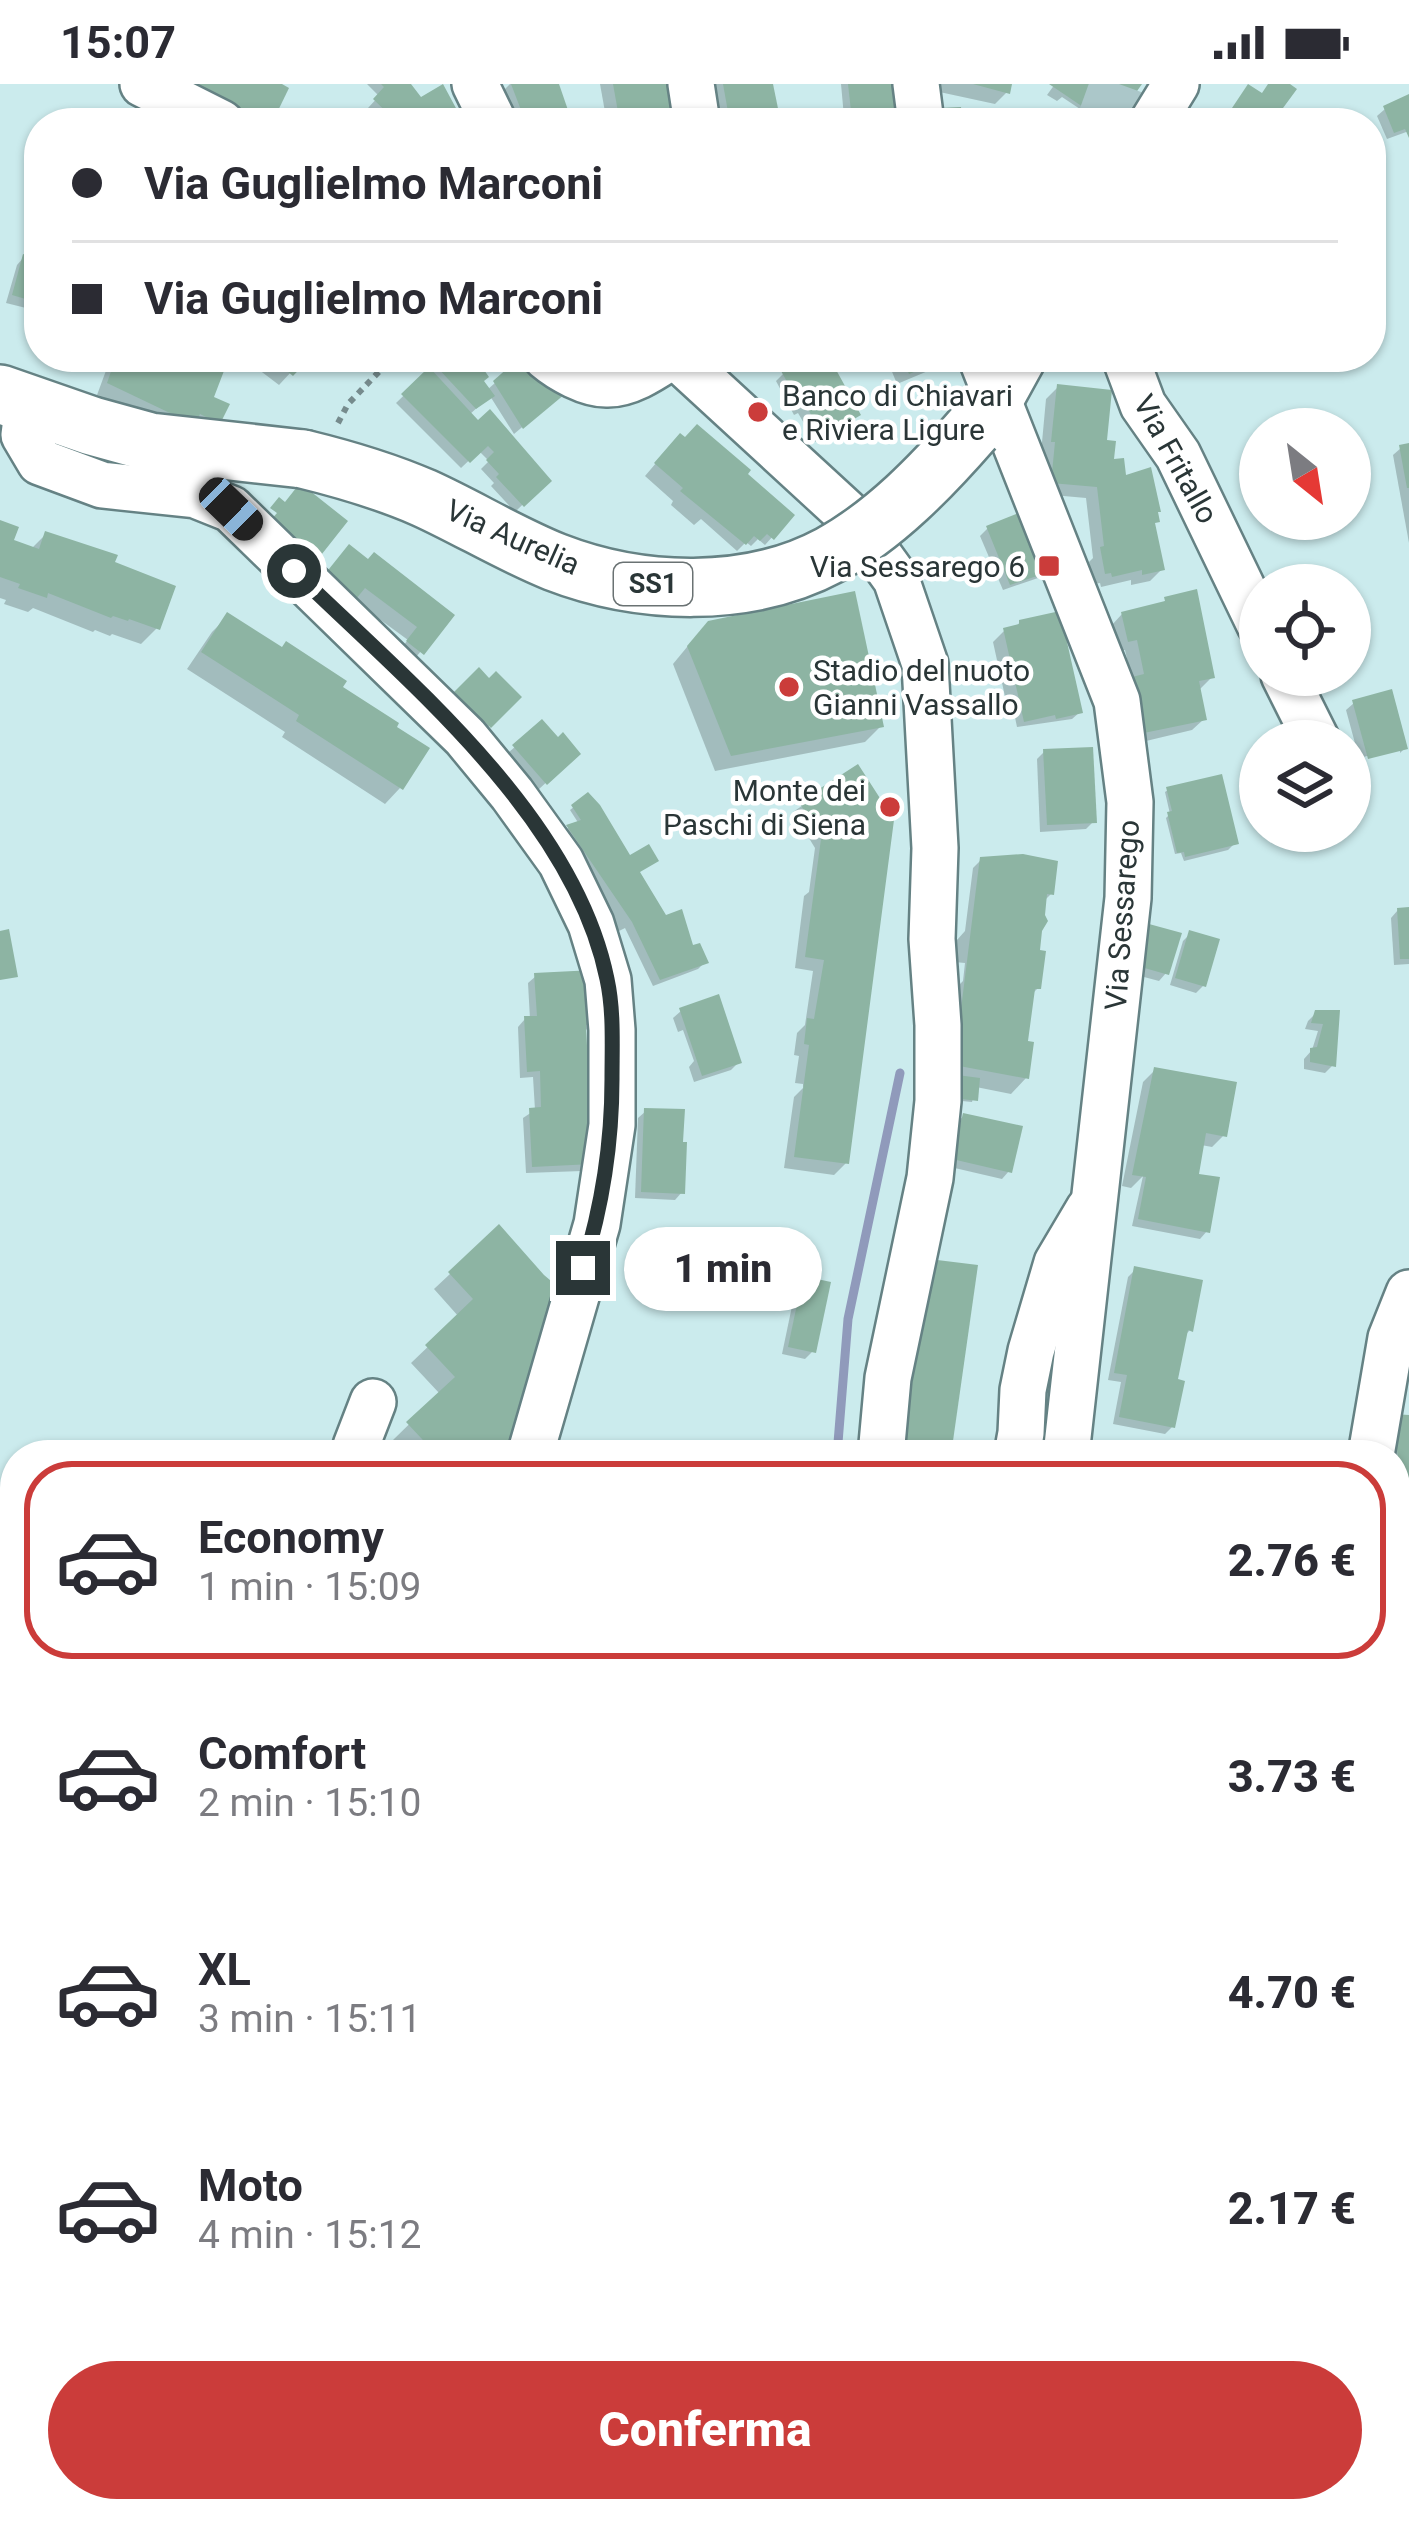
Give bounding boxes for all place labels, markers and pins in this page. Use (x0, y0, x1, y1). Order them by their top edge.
place label: Banco di Chiavari e Riviera Ligure (782, 378, 1013, 447)
marker: Banco di Chiavari e Riviera Ligure (745, 399, 771, 425)
place label: Via Sessarego 6 (810, 549, 1025, 584)
marker: Via Sessarego 6 (1036, 553, 1062, 579)
place label: Stadio del nuoto Gianni Vassallo (813, 653, 1030, 722)
marker: Stadio del nuoto Gianni Vassallo (776, 674, 802, 700)
place label: Monte dei Paschi di Siena (663, 773, 866, 842)
marker: Monte dei Paschi di Siena (877, 794, 903, 820)

